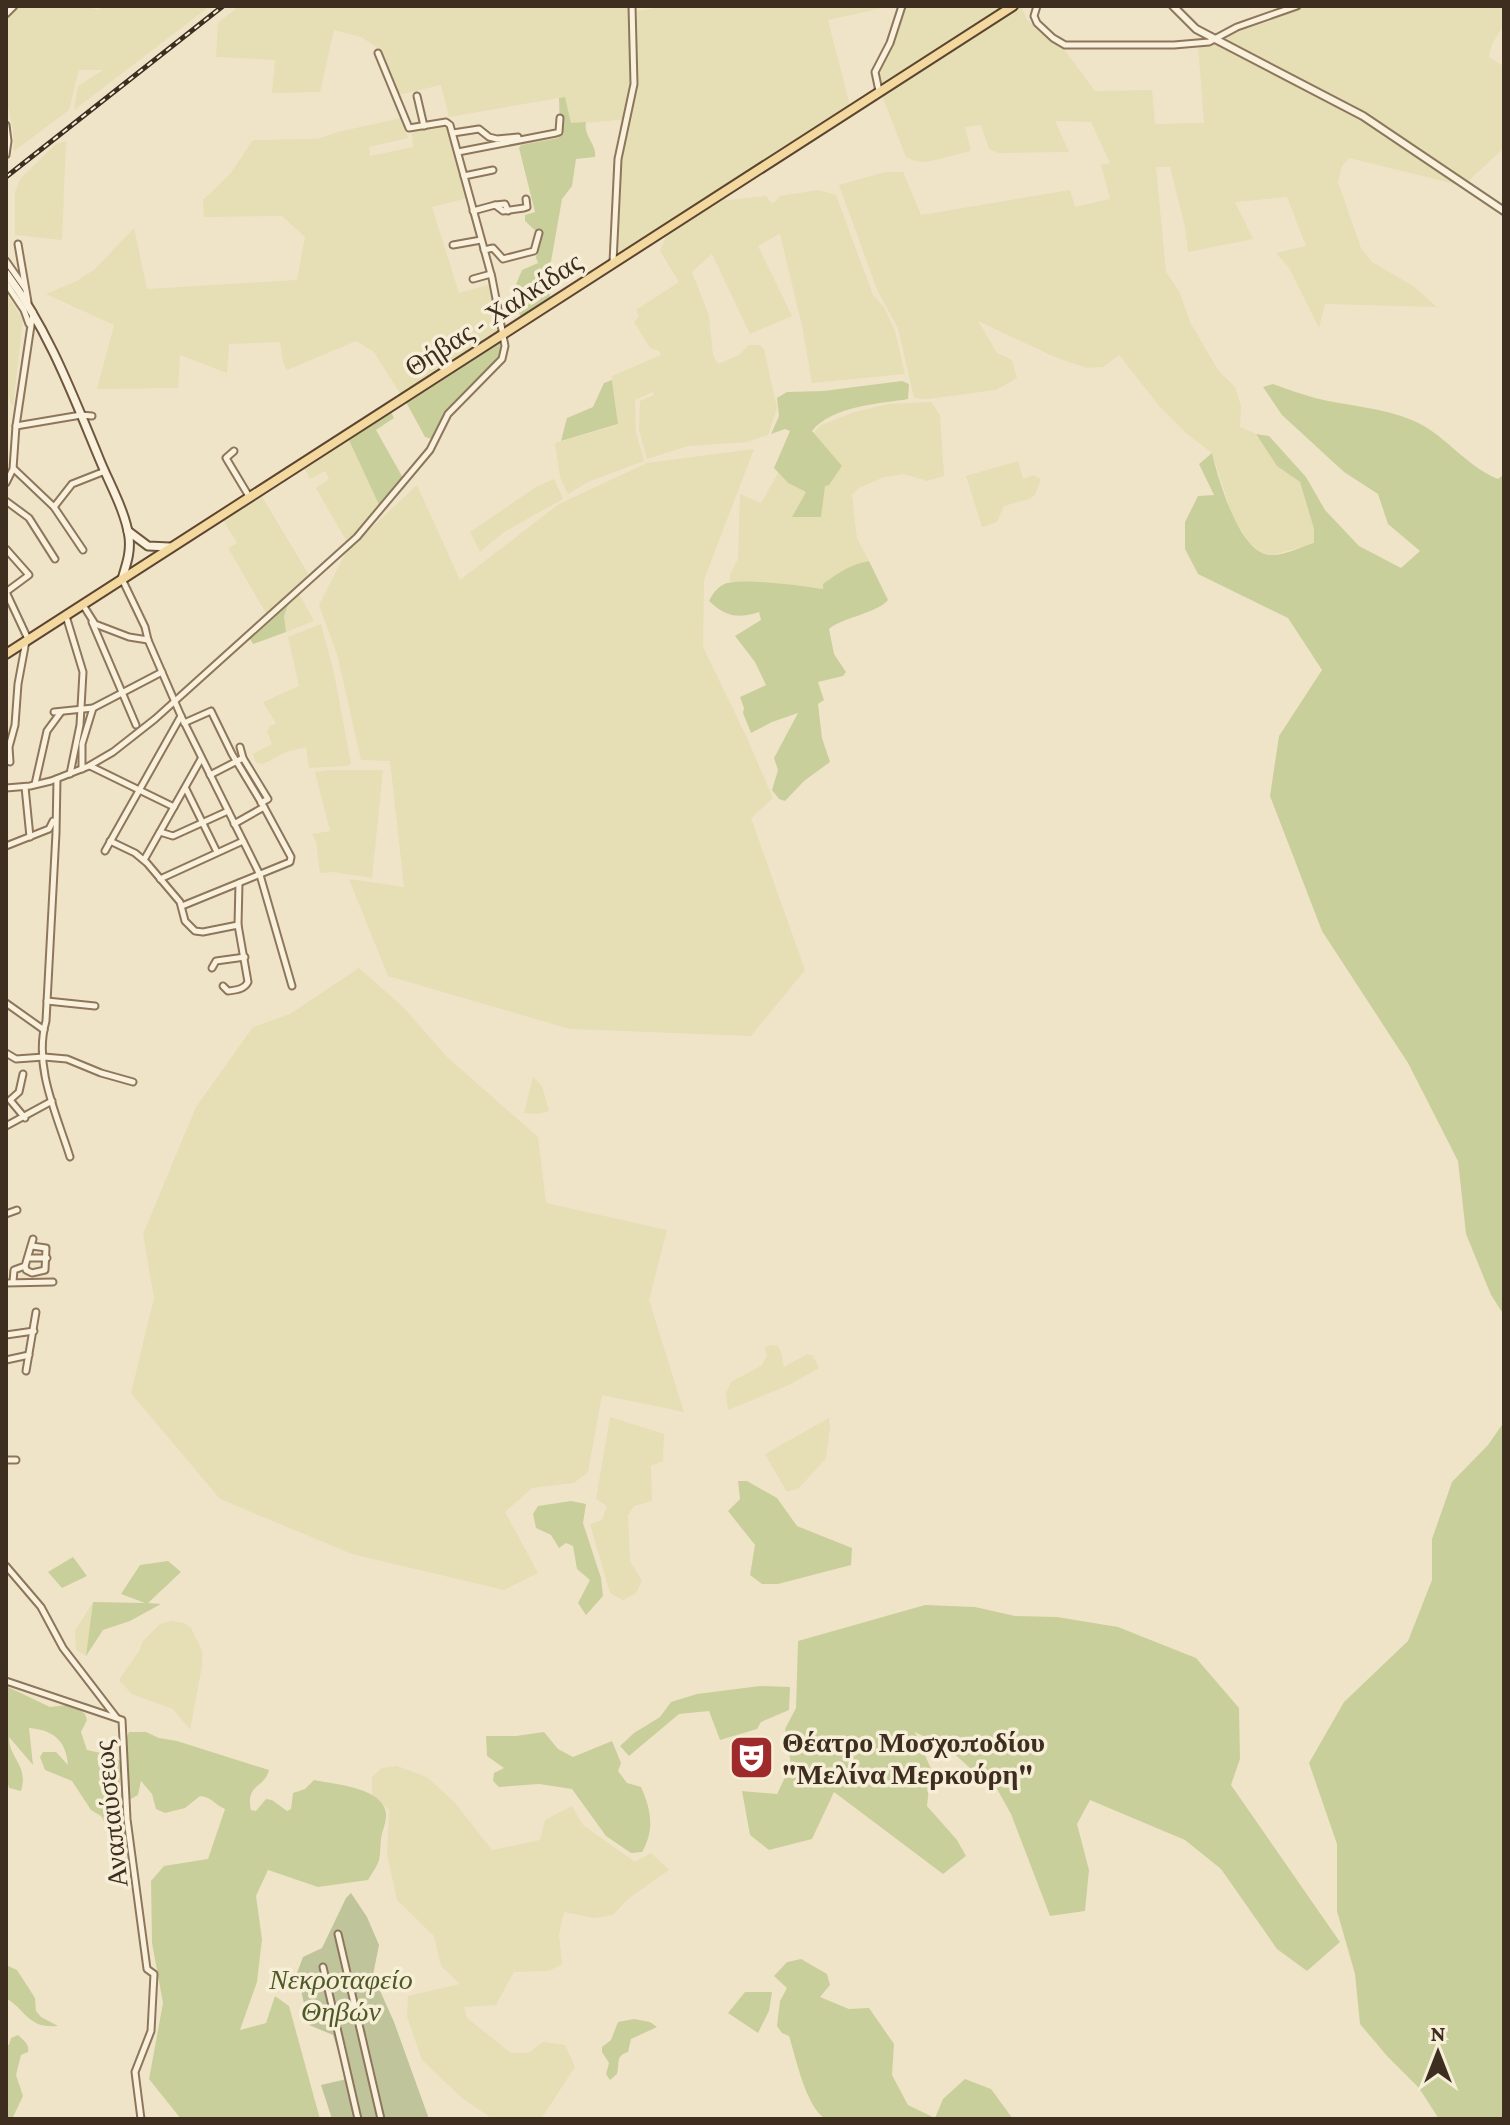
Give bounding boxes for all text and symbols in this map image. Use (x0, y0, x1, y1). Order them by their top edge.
street label: Θήβας - Χαλκίδας (399, 246, 587, 383)
place label: Θέατρο Μοσχοποδίου "Μελίνα Μερκούρη" (782, 1727, 1045, 1790)
theatre icon: Θέατρο Μοσχοποδίου "Μελίνα Μερκούρη" (727, 1734, 775, 1782)
street label: Αναπαύσεως (87, 1739, 134, 1889)
park label: Νεκροταφείο Θηβών (268, 1964, 413, 2027)
north arrow (1398, 2013, 1478, 2093)
text: N (1431, 2021, 1446, 2046)

